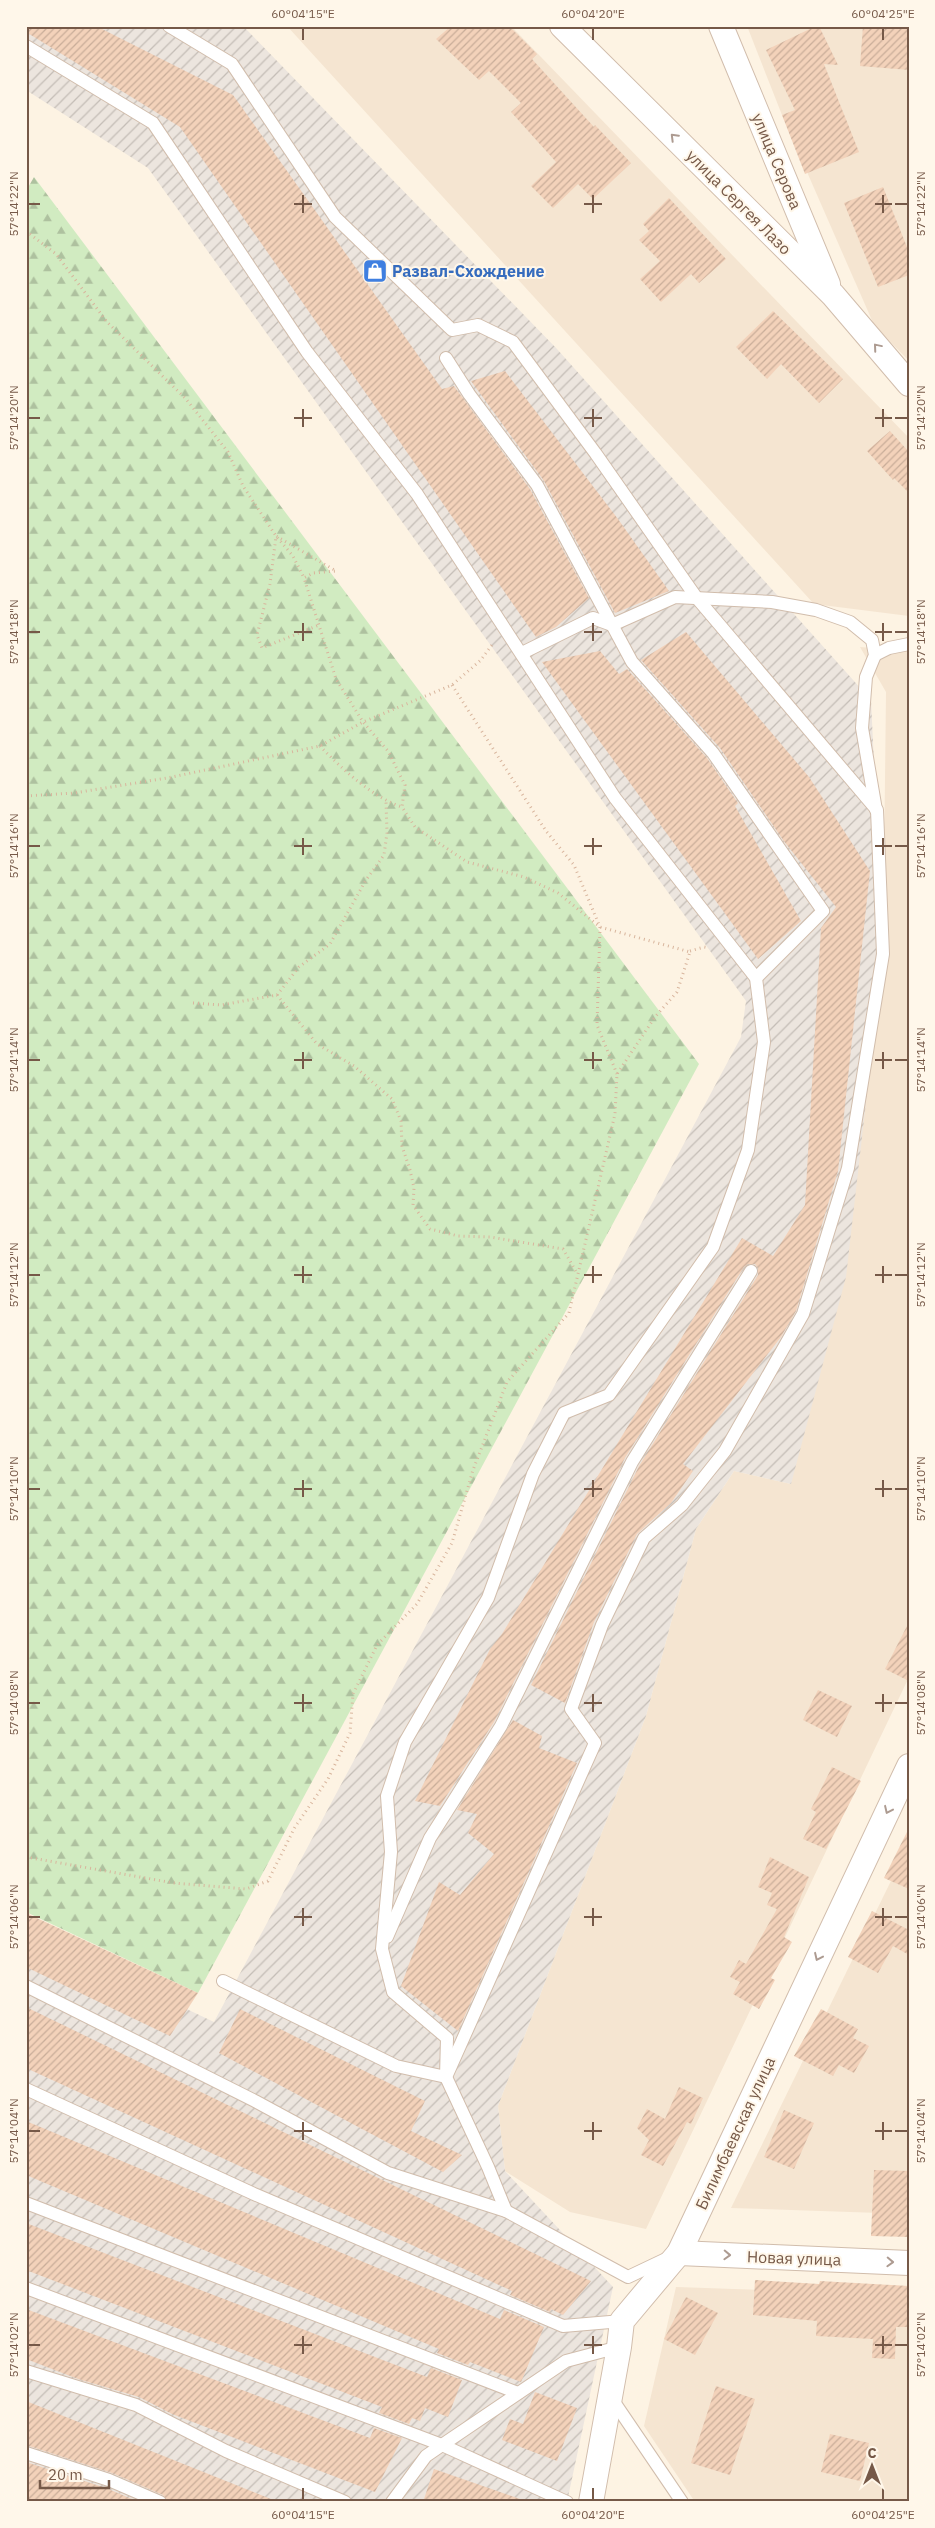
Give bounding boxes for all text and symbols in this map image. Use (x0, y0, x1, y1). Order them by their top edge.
text: 60°04'15"E (271, 6, 335, 21)
text: 60°04'20"E (561, 6, 625, 21)
text: 60°04'25"E (851, 6, 915, 21)
street label: улица Серова (748, 110, 806, 212)
one-way arrow (671, 134, 680, 143)
street label: улица Сергея Лазо (682, 145, 796, 259)
text: 57°14'22"N (6, 171, 21, 237)
text: 57°14'22"N (913, 171, 928, 237)
shop icon: Развал-Схождение (362, 258, 388, 284)
place label: Развал-Схождение (392, 261, 544, 281)
one-way arrow (874, 344, 883, 353)
text: 57°14'20"N (6, 385, 21, 451)
text: 57°14'20"N (913, 385, 928, 451)
text: 57°14'18"N (6, 599, 21, 665)
text: 57°14'18"N (913, 599, 928, 665)
text: 57°14'16"N (6, 813, 21, 879)
text: 57°14'16"N (913, 813, 928, 879)
text: 57°14'14"N (6, 1027, 21, 1093)
text: 57°14'14"N (913, 1027, 928, 1093)
text: 57°14'12"N (6, 1242, 21, 1308)
text: 57°14'12"N (913, 1242, 928, 1308)
text: 57°14'10"N (6, 1456, 21, 1522)
text: 57°14'10"N (913, 1456, 928, 1522)
text: 57°14'08"N (6, 1670, 21, 1736)
text: 57°14'08"N (913, 1670, 928, 1736)
one-way arrow (884, 1805, 894, 1814)
text: 57°14'06"N (6, 1884, 21, 1950)
text: 57°14'06"N (913, 1884, 928, 1950)
one-way arrow (814, 1952, 825, 1961)
street label: Билимбаевская улица (691, 2053, 779, 2213)
text: 57°14'04"N (6, 2098, 21, 2164)
text: 57°14'04"N (913, 2098, 928, 2164)
street label: Новая улица (747, 2246, 842, 2270)
one-way arrow (724, 2250, 731, 2260)
one-way arrow (886, 2257, 894, 2267)
text: 57°14'02"N (6, 2312, 21, 2378)
text: 57°14'02"N (913, 2312, 928, 2378)
north arrow (848, 2440, 898, 2490)
text: С (867, 2444, 877, 2462)
scale bar (40, 2458, 109, 2490)
text: 20 m (48, 2465, 83, 2484)
text: 60°04'15"E (271, 2507, 335, 2522)
text: 60°04'20"E (561, 2507, 625, 2522)
text: 60°04'25"E (851, 2507, 915, 2522)

